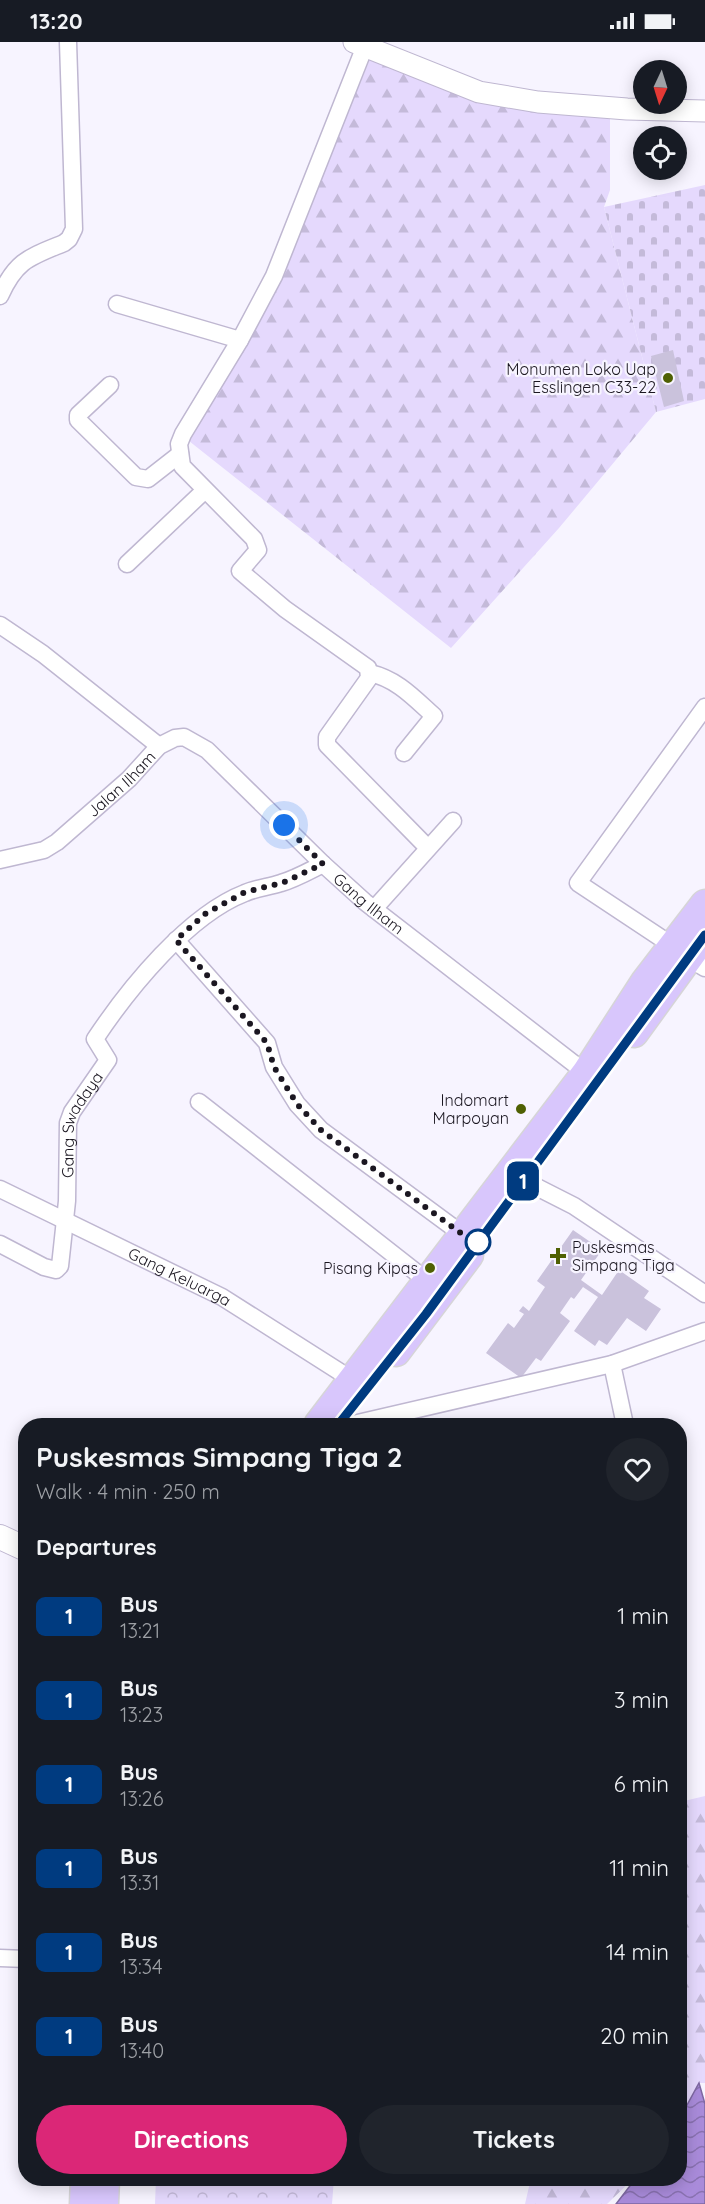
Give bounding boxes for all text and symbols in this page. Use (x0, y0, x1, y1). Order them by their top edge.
text: 13:20 (30, 7, 82, 35)
north arrow (633, 60, 687, 114)
map controls (633, 60, 687, 180)
button: locate (633, 126, 687, 180)
place label: Monumen Loko Uap Esslingen C33-22 (506, 359, 656, 397)
marker: Monumen Loko Uap Esslingen C33-22 (661, 371, 675, 385)
street label: Jalan Ilham (83, 747, 160, 821)
your location (269, 810, 299, 840)
street label: Gang Ilham (329, 868, 408, 938)
street label: Gang Swadaya (57, 1068, 107, 1178)
place label: Indomart Marpoyan (433, 1090, 509, 1128)
marker: Indomart Marpoyan (514, 1102, 528, 1116)
line badge: 1 (504, 1162, 542, 1200)
text: 1 (519, 1168, 527, 1194)
unlabelled marker (465, 1229, 491, 1255)
place label: Puskesmas Simpang Tiga (572, 1237, 675, 1275)
street label: Gang Keluarga (125, 1243, 235, 1310)
marker: Puskesmas Simpang Tiga (549, 1247, 567, 1265)
place label: Pisang Kipas (323, 1258, 418, 1278)
marker: Pisang Kipas (423, 1261, 437, 1275)
button: heart (606, 1438, 669, 1501)
text: Puskesmas Simpang Tiga 2 (36, 1439, 403, 1474)
text: Walk · 4 min · 250 m (36, 1479, 220, 1504)
text: Departures (36, 1533, 157, 1561)
text: Bus (120, 1590, 158, 1618)
text: 1 min (617, 1602, 669, 1630)
text: 1 (65, 1603, 73, 1629)
text: 13:21 (120, 1618, 160, 1643)
text: Bus (120, 1674, 158, 1702)
text: 3 min (614, 1686, 669, 1714)
text: 1 (65, 1687, 73, 1713)
text: 13:23 (120, 1702, 163, 1727)
text: Bus (120, 1758, 158, 1786)
text: 6 min (614, 1770, 669, 1798)
text: 1 (65, 1771, 73, 1797)
text: 13:26 (120, 1786, 163, 1811)
text: Bus (120, 1842, 158, 1870)
text: 11 min (609, 1854, 669, 1882)
text: 1 (65, 1855, 73, 1881)
text: 13:31 (120, 1870, 160, 1895)
text: Bus (120, 1926, 158, 1954)
text: 14 min (606, 1938, 669, 1966)
text: 1 (65, 1939, 73, 1965)
text: 13:34 (120, 1954, 163, 1979)
text: Bus (120, 2010, 158, 2038)
text: 20 min (600, 2022, 669, 2050)
text: 1 (65, 2023, 73, 2049)
text: 13:40 (120, 2038, 164, 2063)
button: Directions (36, 2105, 347, 2174)
button: Tickets (359, 2105, 669, 2174)

